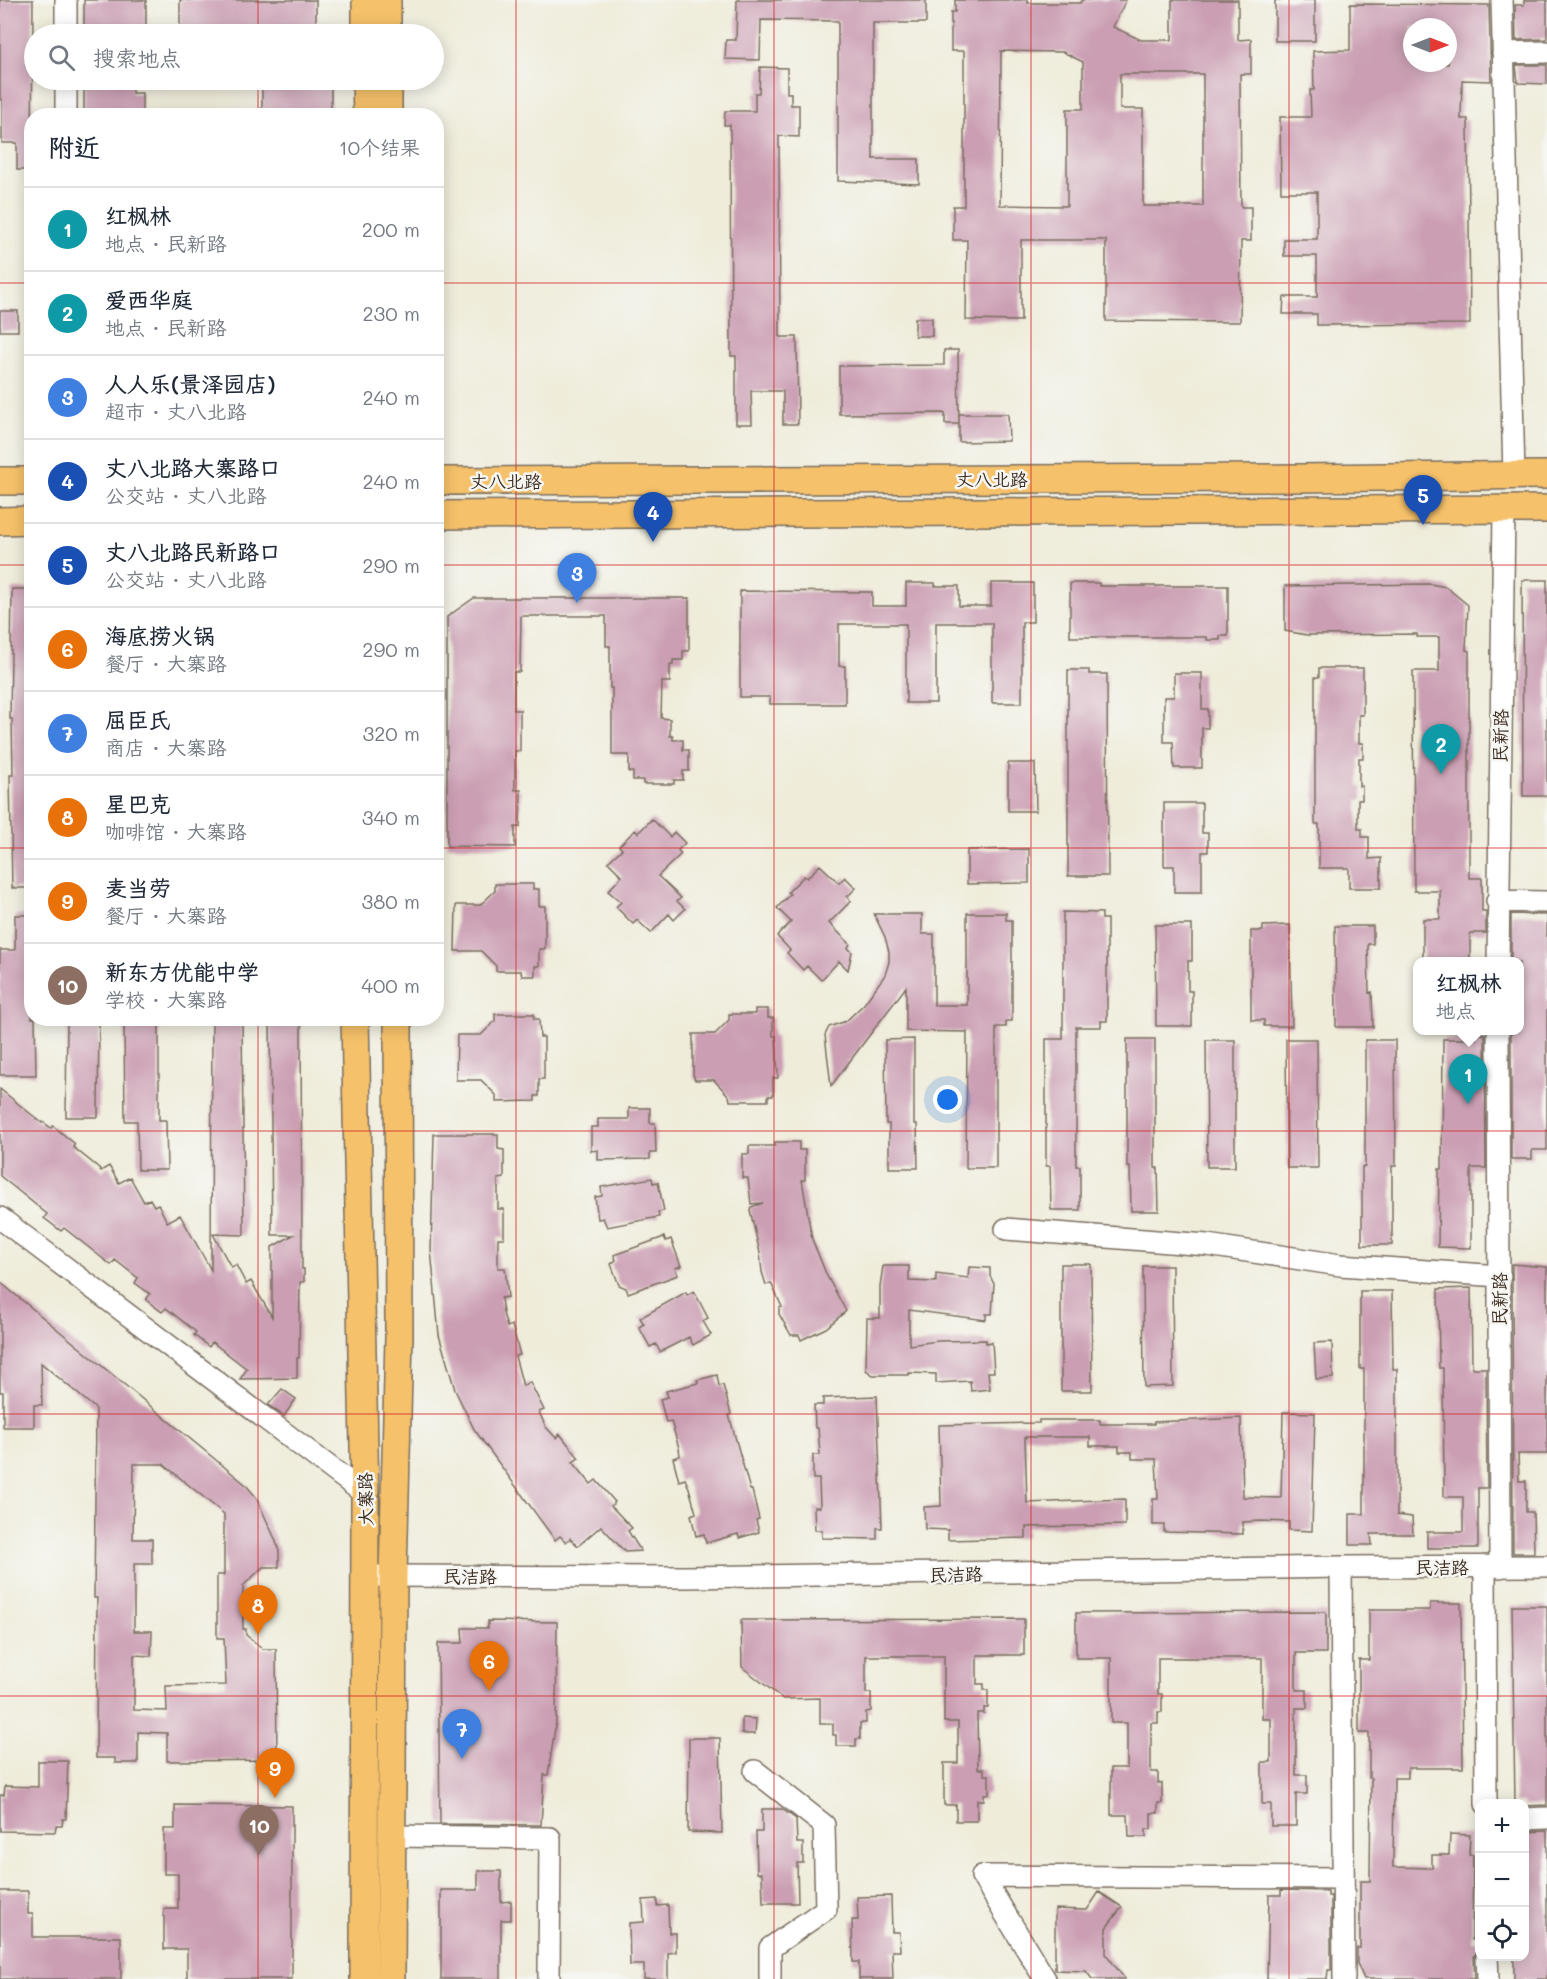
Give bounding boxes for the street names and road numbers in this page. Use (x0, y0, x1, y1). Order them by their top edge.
street label: 丈八北路 (956, 467, 1028, 491)
street label: 丈八北路 (470, 469, 542, 493)
street label: 民新路 (1488, 709, 1512, 763)
street label: 民新路 (1487, 1272, 1511, 1326)
street label: 大寨路 (353, 1472, 377, 1526)
street label: 民洁路 (1415, 1555, 1469, 1579)
street label: 民洁路 (929, 1562, 983, 1586)
street label: 民洁路 (443, 1564, 497, 1588)

